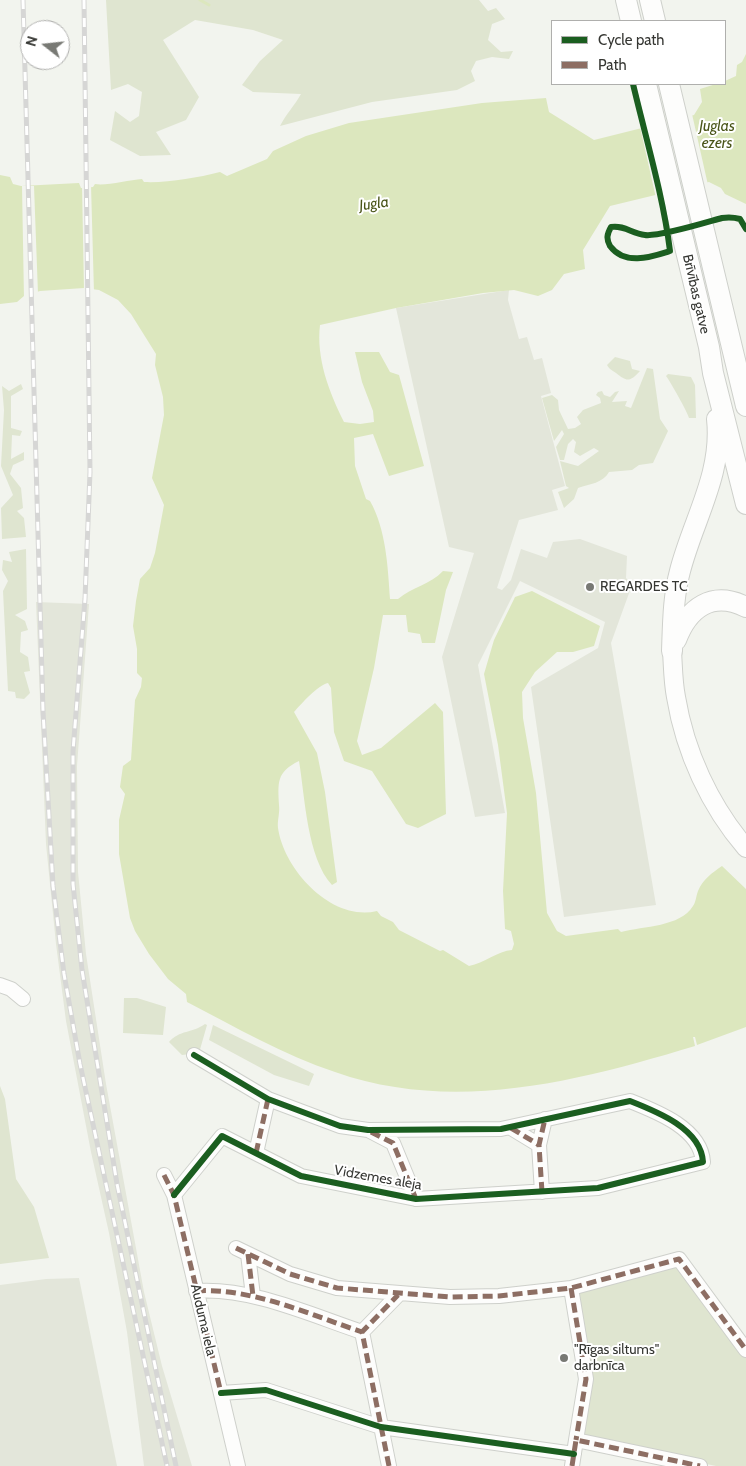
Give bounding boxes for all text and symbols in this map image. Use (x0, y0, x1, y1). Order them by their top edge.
north arrow (20, 20, 70, 70)
legend (551, 20, 726, 85)
text: Cycle path (598, 31, 664, 49)
text: N (22, 34, 42, 48)
text: Path (598, 56, 627, 74)
water label: Juglas ezers (699, 118, 735, 153)
water label: Jugla (358, 193, 390, 215)
street label: Brīvības gatve (679, 253, 713, 335)
place label: REGARDES TC (600, 579, 688, 595)
marker: REGARDES TC (584, 581, 596, 593)
street label: Vidzemes aleja (333, 1162, 423, 1194)
street label: Auduma iela (187, 1282, 219, 1358)
place label: "Rīgas siltums" darbnīca (574, 1342, 659, 1374)
marker: "Rīgas siltums" darbnīca (558, 1352, 570, 1364)

